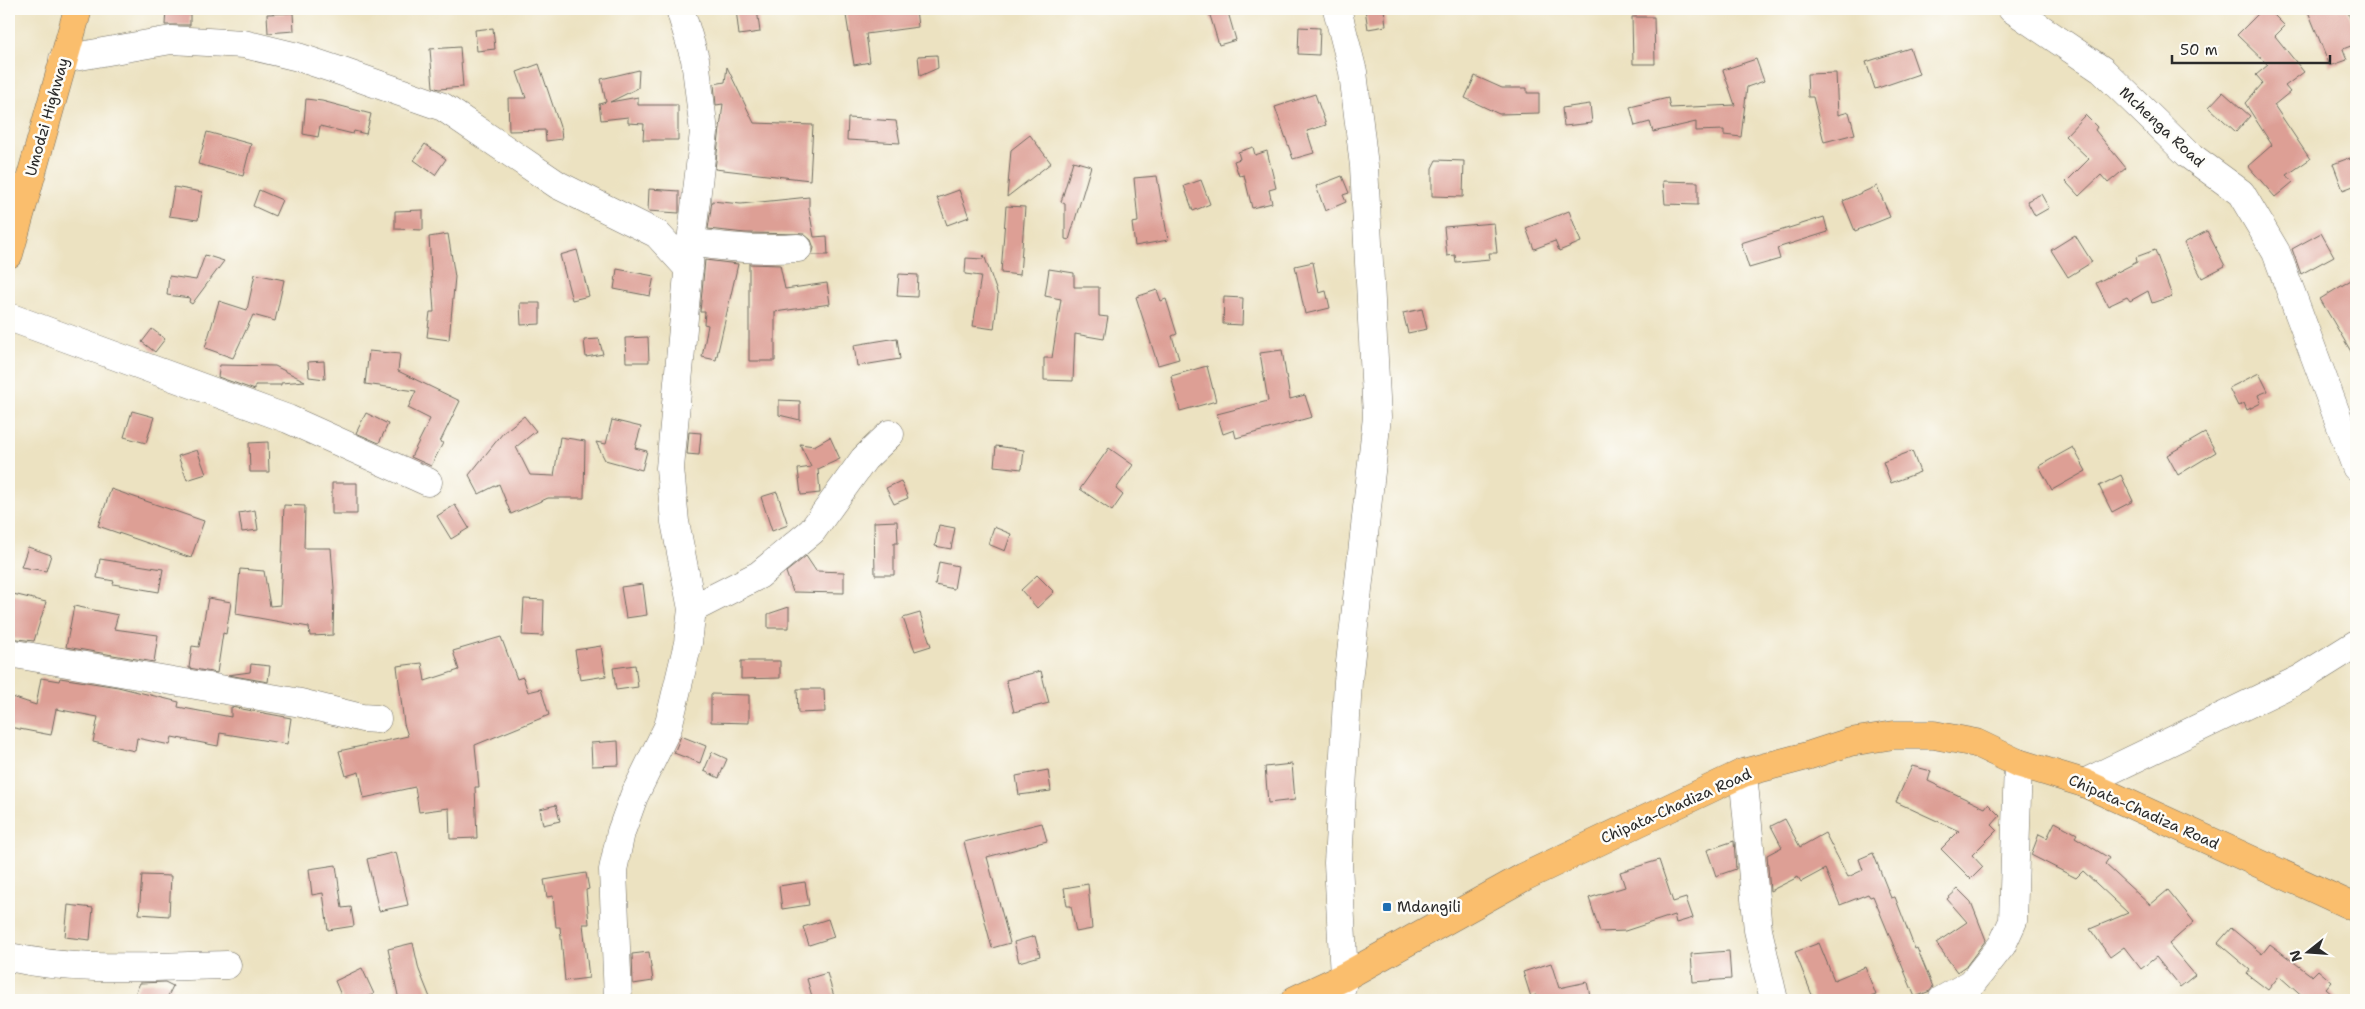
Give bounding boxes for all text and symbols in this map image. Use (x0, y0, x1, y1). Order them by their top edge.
scale bar (2172, 32, 2330, 64)
text: 50 m (2180, 40, 2218, 60)
street label: Umodzi Highway (20, 55, 74, 179)
street label: Mchenga Road (2115, 82, 2209, 172)
street label: Chipata-Chadiza Road (1598, 764, 1755, 848)
street label: Chipata-Chadiza Road (2066, 770, 2223, 854)
place label: Mdangili (1397, 897, 1461, 917)
marker: Mdangili (1381, 901, 1393, 913)
north arrow (2282, 926, 2332, 976)
text: N (2285, 948, 2306, 964)

